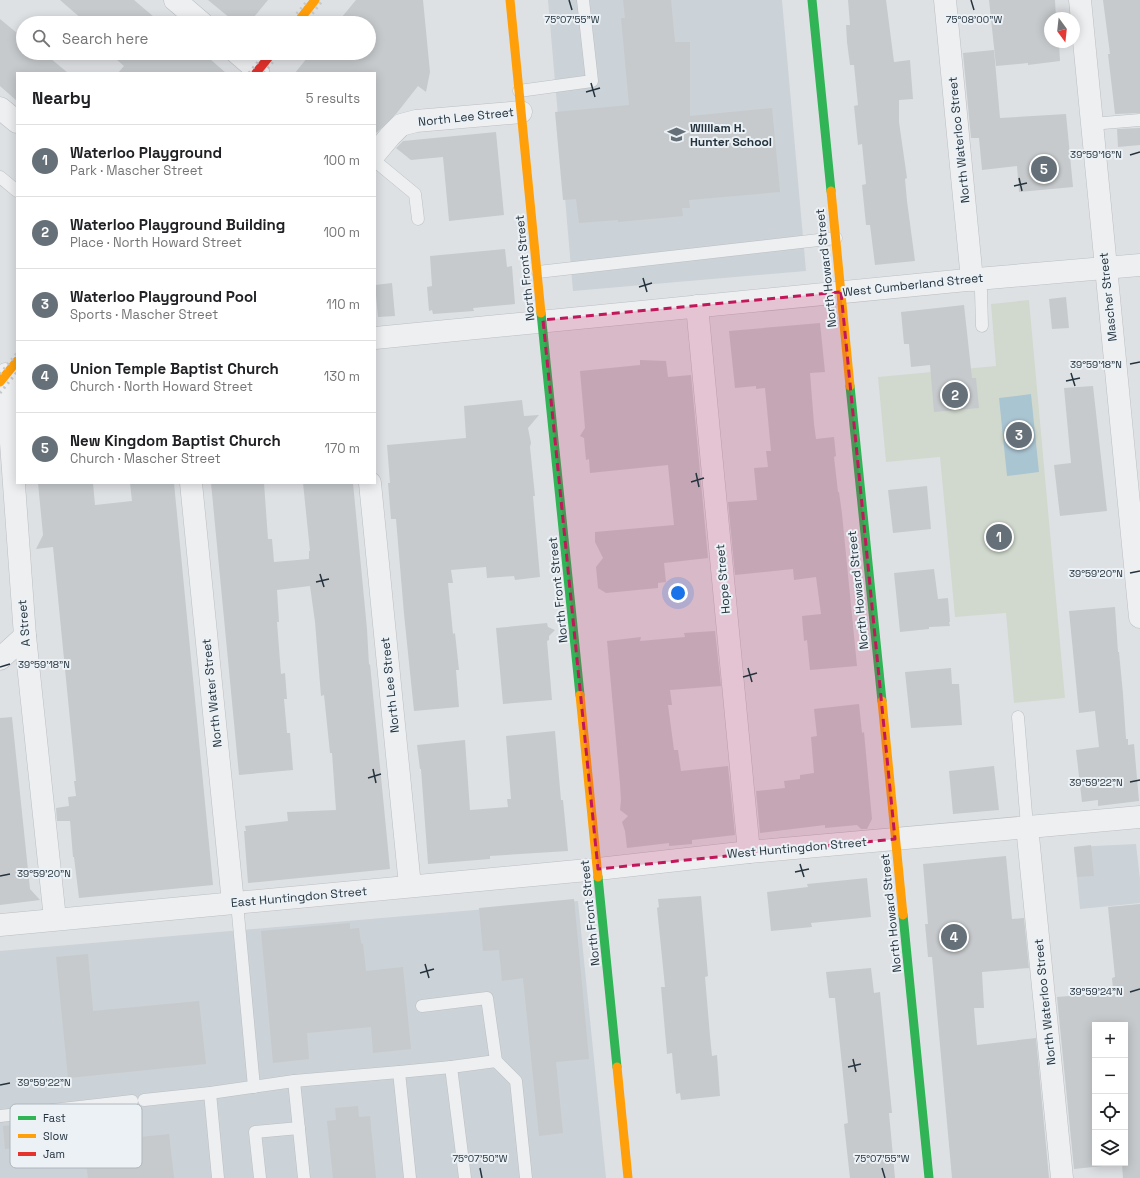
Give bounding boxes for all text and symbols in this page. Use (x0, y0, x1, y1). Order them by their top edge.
north arrow (1044, 12, 1080, 48)
text: 75°07'55"W (545, 13, 600, 26)
text: 75°08'00"W (946, 13, 1002, 26)
search box (16, 16, 376, 60)
icon: search (30, 27, 52, 49)
text: Search here (62, 29, 148, 48)
street label: North Waterloo Street (944, 76, 974, 204)
text: Nearby (32, 87, 91, 109)
text: 5 results (306, 90, 360, 107)
street label: North Lee Street (417, 104, 515, 130)
place label: William H. Hunter School (690, 120, 772, 150)
school or university icon: William H. Hunter School (667, 125, 687, 145)
text: Waterloo Playground (70, 143, 222, 162)
text: 39°59'16"N (1070, 148, 1122, 161)
text: 1 (42, 152, 48, 169)
text: 100 m (323, 152, 360, 169)
pin: 5 (1031, 154, 1057, 184)
text: Park · Mascher Street (70, 162, 203, 179)
street label: North Howard Street (812, 208, 840, 328)
street label: North Front Street (511, 214, 539, 322)
text: Waterloo Playground Building (70, 215, 285, 234)
text: 2 (41, 224, 49, 241)
text: 100 m (323, 224, 360, 241)
text: Place · North Howard Street (70, 234, 242, 251)
street label: Mascher Street (1095, 252, 1121, 342)
street label: West Cumberland Street (842, 270, 984, 300)
text: Waterloo Playground Pool (70, 287, 257, 306)
text: 3 (41, 296, 49, 313)
text: 110 m (326, 296, 360, 313)
text: Sports · Mascher Street (70, 306, 218, 323)
text: 39°59'18"N (1070, 358, 1122, 371)
text: Union Temple Baptist Church (70, 359, 279, 378)
text: 4 (41, 368, 49, 385)
text: 130 m (324, 368, 360, 385)
text: Church · North Howard Street (70, 378, 253, 395)
pin: 2 (942, 380, 968, 410)
pin: 3 (1006, 420, 1032, 450)
text: New Kingdom Baptist Church (70, 431, 281, 450)
text: 5 (41, 440, 49, 457)
text: 170 m (324, 440, 360, 457)
text: Church · Mascher Street (70, 450, 221, 467)
pin: 1 (986, 522, 1012, 552)
street label: North Howard Street (844, 530, 872, 650)
street label: North Front Street (544, 536, 572, 644)
street label: Hope Street (712, 543, 734, 615)
text: 39°59'20"N (1069, 567, 1123, 580)
your location (668, 583, 688, 603)
street label: A Street (14, 599, 34, 647)
street label: North Lee Street (377, 636, 403, 734)
street label: North Water Street (198, 638, 226, 748)
text: 39°59'18"N (18, 658, 70, 671)
text: 39°59'22"N (1069, 776, 1123, 789)
street label: West Huntingdon Street (726, 834, 868, 862)
street label: North Howard Street (877, 853, 905, 973)
street label: North Front Street (576, 859, 604, 967)
text: 39°59'20"N (17, 867, 71, 880)
street label: East Huntingdon Street (230, 883, 368, 911)
pin: 4 (941, 922, 967, 952)
street label: North Waterloo Street (1030, 938, 1060, 1066)
text: 39°59'24"N (1069, 985, 1123, 998)
map controls (1092, 1022, 1128, 1166)
button: + (1092, 1022, 1128, 1058)
button: − (1092, 1058, 1128, 1094)
text: 39°59'22"N (17, 1076, 71, 1089)
button: locate (1092, 1094, 1128, 1130)
legend (10, 1104, 142, 1168)
text: Fast (43, 1111, 66, 1125)
text: Slow (43, 1129, 68, 1143)
button: layers (1092, 1130, 1128, 1166)
text: Jam (43, 1147, 65, 1161)
text: 75°07'50"W (452, 1152, 508, 1165)
text: 75°07'55"W (855, 1152, 910, 1165)

